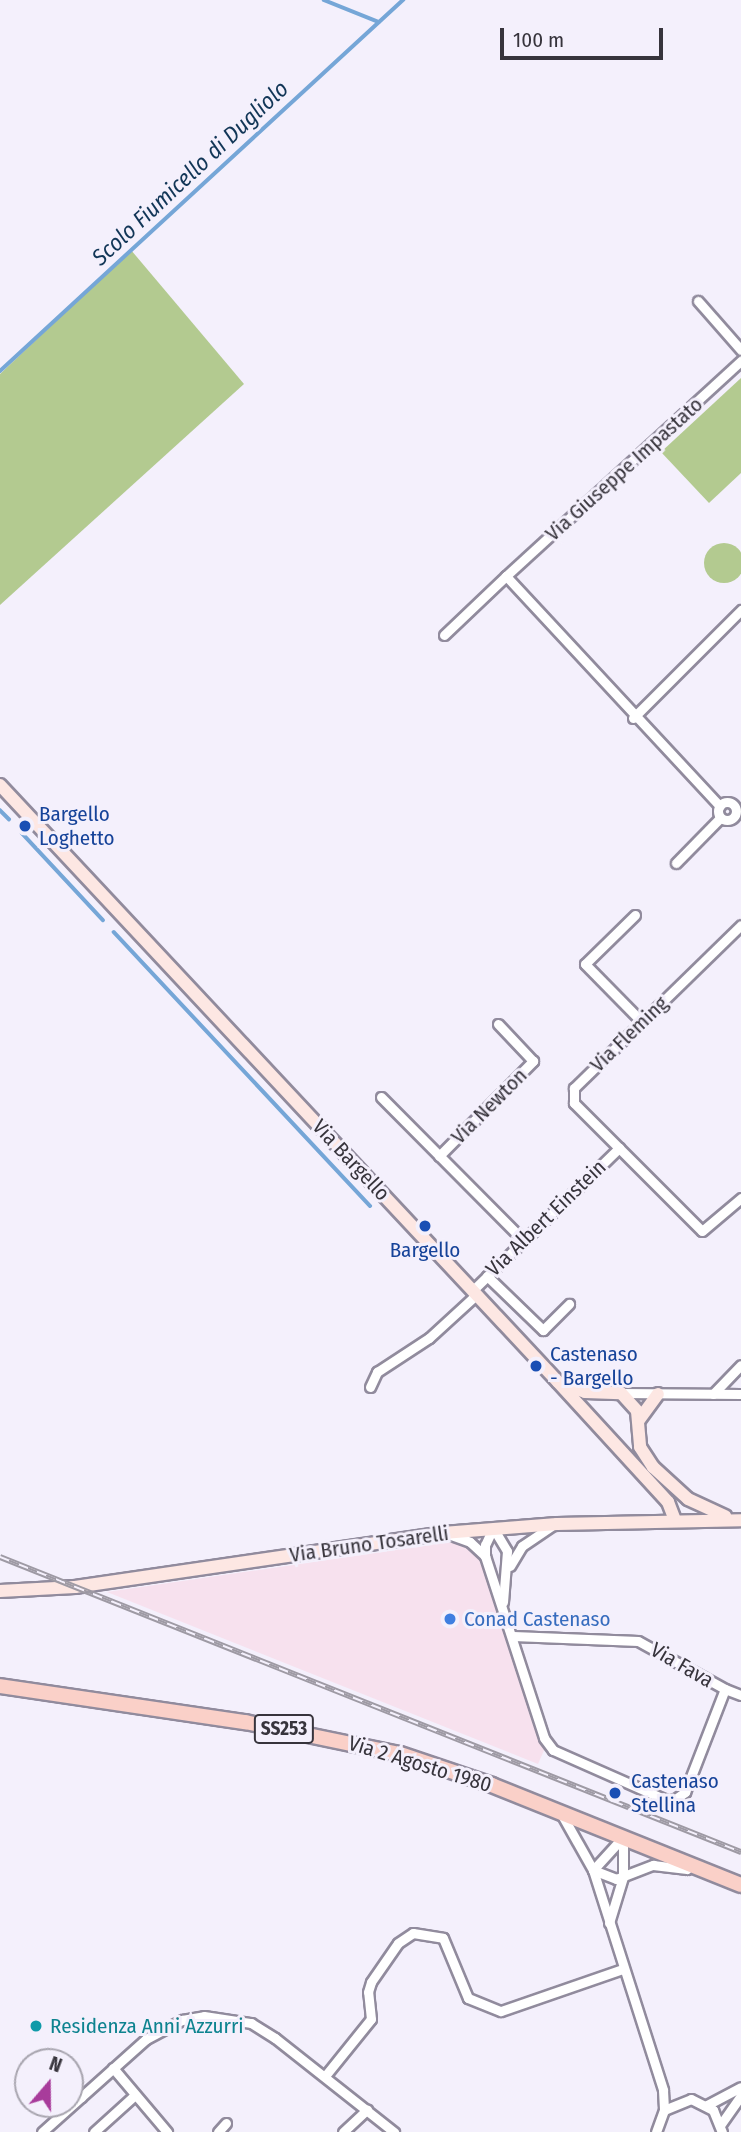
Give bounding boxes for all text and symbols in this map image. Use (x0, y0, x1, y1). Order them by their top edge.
scale bar (503, 14, 666, 58)
text: 100 m (513, 27, 564, 53)
water label: Scolo Fiumicello di Dugliolo (86, 75, 294, 271)
street label: Via Giuseppe Impastato (540, 392, 708, 546)
place label: Bargello Loghetto (39, 801, 115, 851)
marker: Bargello Loghetto (17, 818, 33, 834)
street label: Via Fleming (585, 991, 673, 1077)
street label: Via Newton (446, 1063, 532, 1149)
street label: Via Bargello (307, 1114, 395, 1206)
street label: Via Albert Einstein (481, 1154, 611, 1282)
marker: Bargello (417, 1218, 433, 1234)
place label: Bargello (390, 1237, 460, 1263)
place label: Castenaso - Bargello (550, 1341, 638, 1391)
marker: Castenaso - Bargello (528, 1358, 544, 1374)
street label: Via Bruno Tosarelli (288, 1520, 450, 1568)
place label: Conad Castenaso (464, 1606, 611, 1632)
marker: Conad Castenaso (442, 1611, 458, 1627)
street label: Via Fava (646, 1637, 718, 1693)
road number: SS253 (252, 1714, 316, 1744)
street label: Via 2 Agosto 1980 (345, 1730, 495, 1798)
place label: Castenaso Stellina (631, 1768, 719, 1818)
marker: Castenaso Stellina (605, 1783, 625, 1803)
place label: Residenza Anni Azzurri (50, 2013, 244, 2039)
marker: Residenza Anni Azzurri (28, 2018, 44, 2034)
north arrow (14, 2048, 84, 2118)
text: N (46, 2052, 65, 2077)

